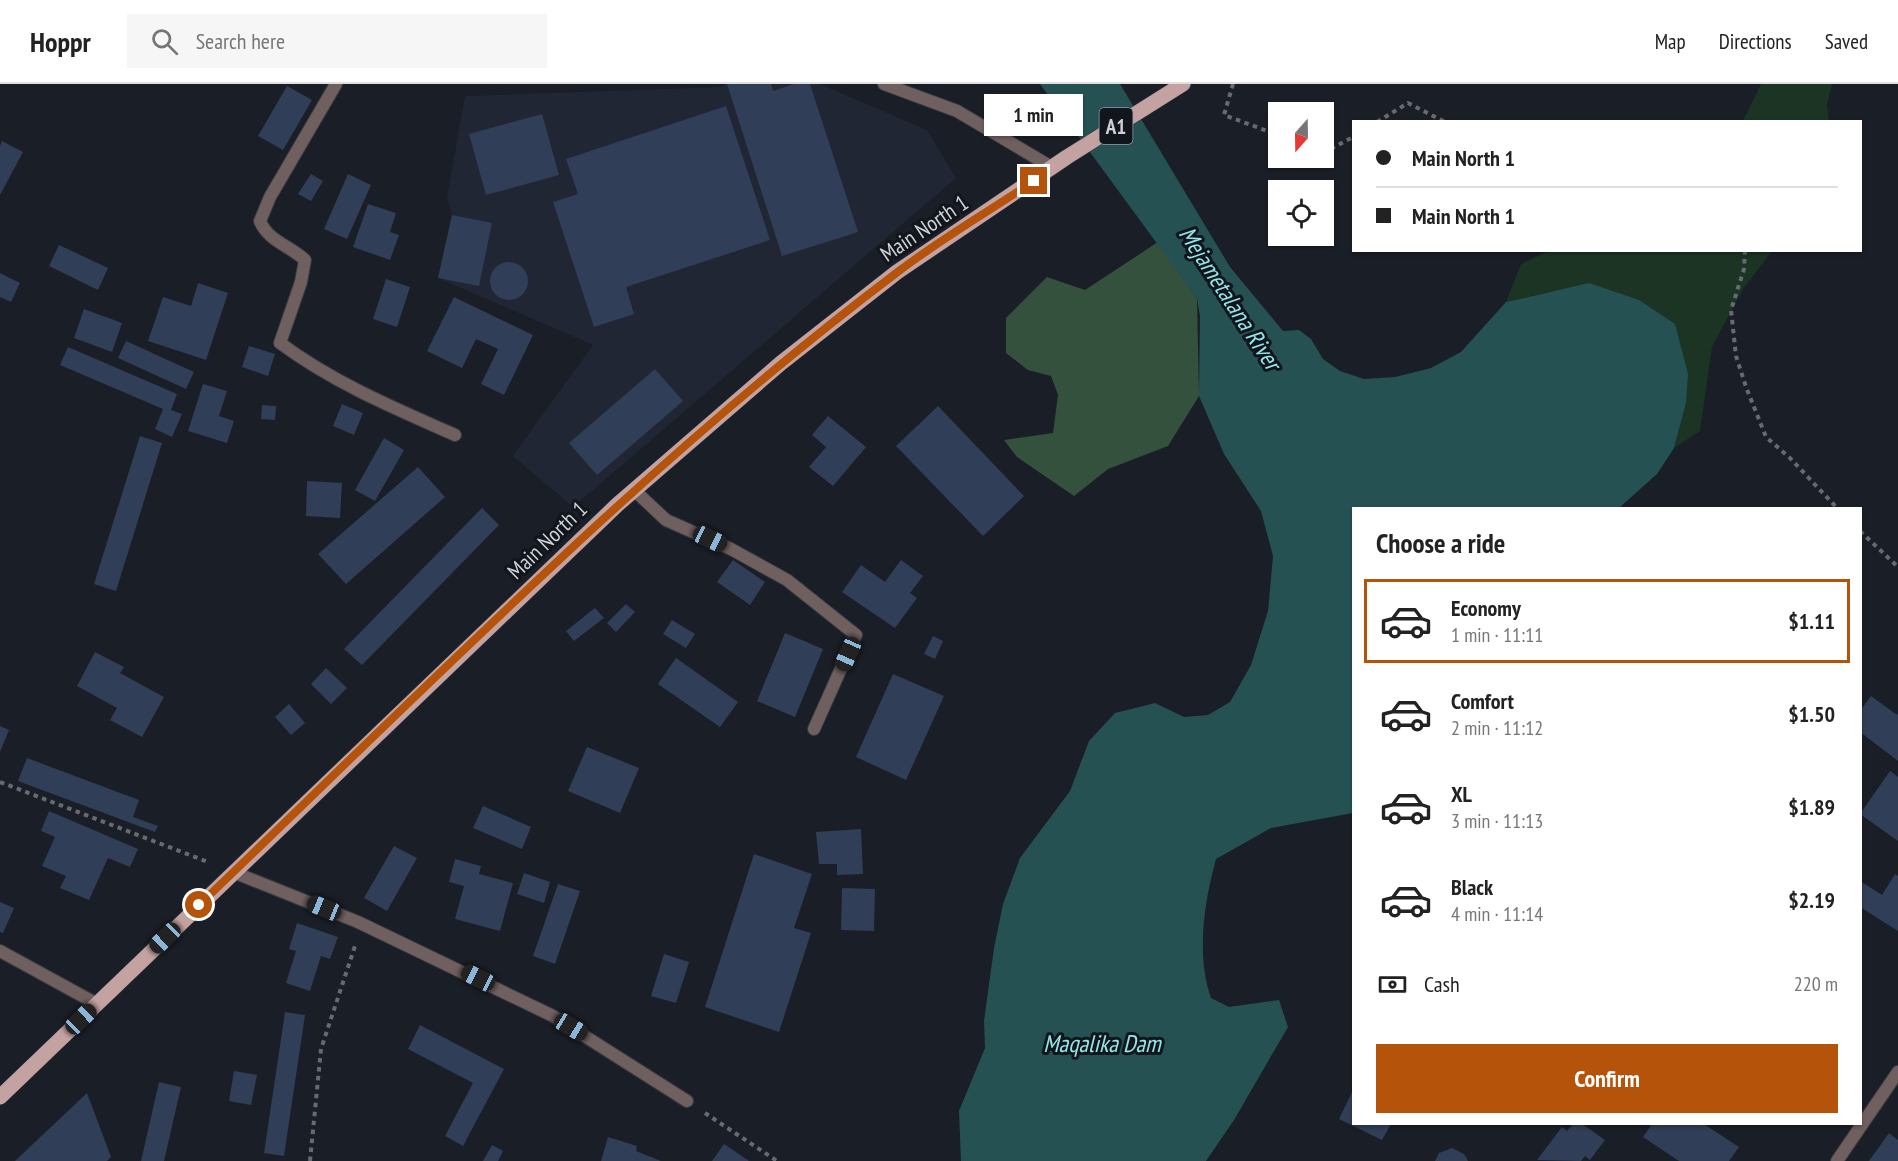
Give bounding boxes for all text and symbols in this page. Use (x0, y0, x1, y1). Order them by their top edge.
search box (127, 14, 547, 68)
text: Hoppr (30, 23, 91, 60)
icon: search (148, 25, 181, 58)
text: Search here (196, 27, 285, 55)
text: Map (1655, 28, 1686, 55)
text: Directions (1719, 28, 1792, 55)
text: Saved (1825, 28, 1868, 55)
callout: 1 min (984, 94, 1084, 136)
text: 1 min (1013, 102, 1054, 128)
north arrow (1268, 102, 1334, 168)
map controls (1268, 102, 1334, 246)
road number: A1 (1100, 108, 1132, 144)
text: Main North 1 (1412, 144, 1515, 172)
route end (1020, 167, 1047, 194)
button: locate (1268, 180, 1334, 246)
street label: Main North 1 (875, 188, 973, 268)
text: Main North 1 (1412, 202, 1515, 230)
water label: Mejametalana River (1172, 221, 1290, 378)
street label: Main North 1 (501, 495, 593, 585)
car (690, 523, 730, 555)
text: Choose a ride (1376, 526, 1505, 560)
icon: car (1379, 594, 1433, 648)
text: Economy (1451, 594, 1521, 622)
text: $1.11 (1788, 607, 1835, 635)
text: 1 min · 11:11 (1451, 622, 1543, 648)
car (832, 634, 864, 674)
icon: car (1379, 687, 1433, 741)
text: Comfort (1451, 687, 1514, 715)
text: $1.50 (1788, 700, 1835, 728)
text: 2 min · 11:12 (1451, 715, 1543, 741)
icon: car (1379, 780, 1433, 834)
text: XL (1451, 780, 1472, 808)
text: $1.89 (1788, 793, 1835, 821)
text: 3 min · 11:13 (1451, 808, 1543, 834)
icon: car (1379, 873, 1433, 927)
text: Black (1451, 873, 1493, 901)
text: $2.19 (1788, 886, 1835, 914)
route start (185, 891, 212, 918)
car (304, 893, 344, 923)
text: 4 min · 11:14 (1451, 901, 1543, 927)
car (146, 919, 184, 957)
car (458, 962, 498, 994)
icon: cash (1376, 968, 1409, 1001)
text: Cash (1424, 970, 1460, 998)
text: 220 m (1794, 971, 1838, 997)
car (62, 1000, 100, 1038)
car (551, 1010, 591, 1044)
water label: Maqalika Dam (1043, 1028, 1162, 1059)
button: Confirm (1376, 1044, 1838, 1113)

